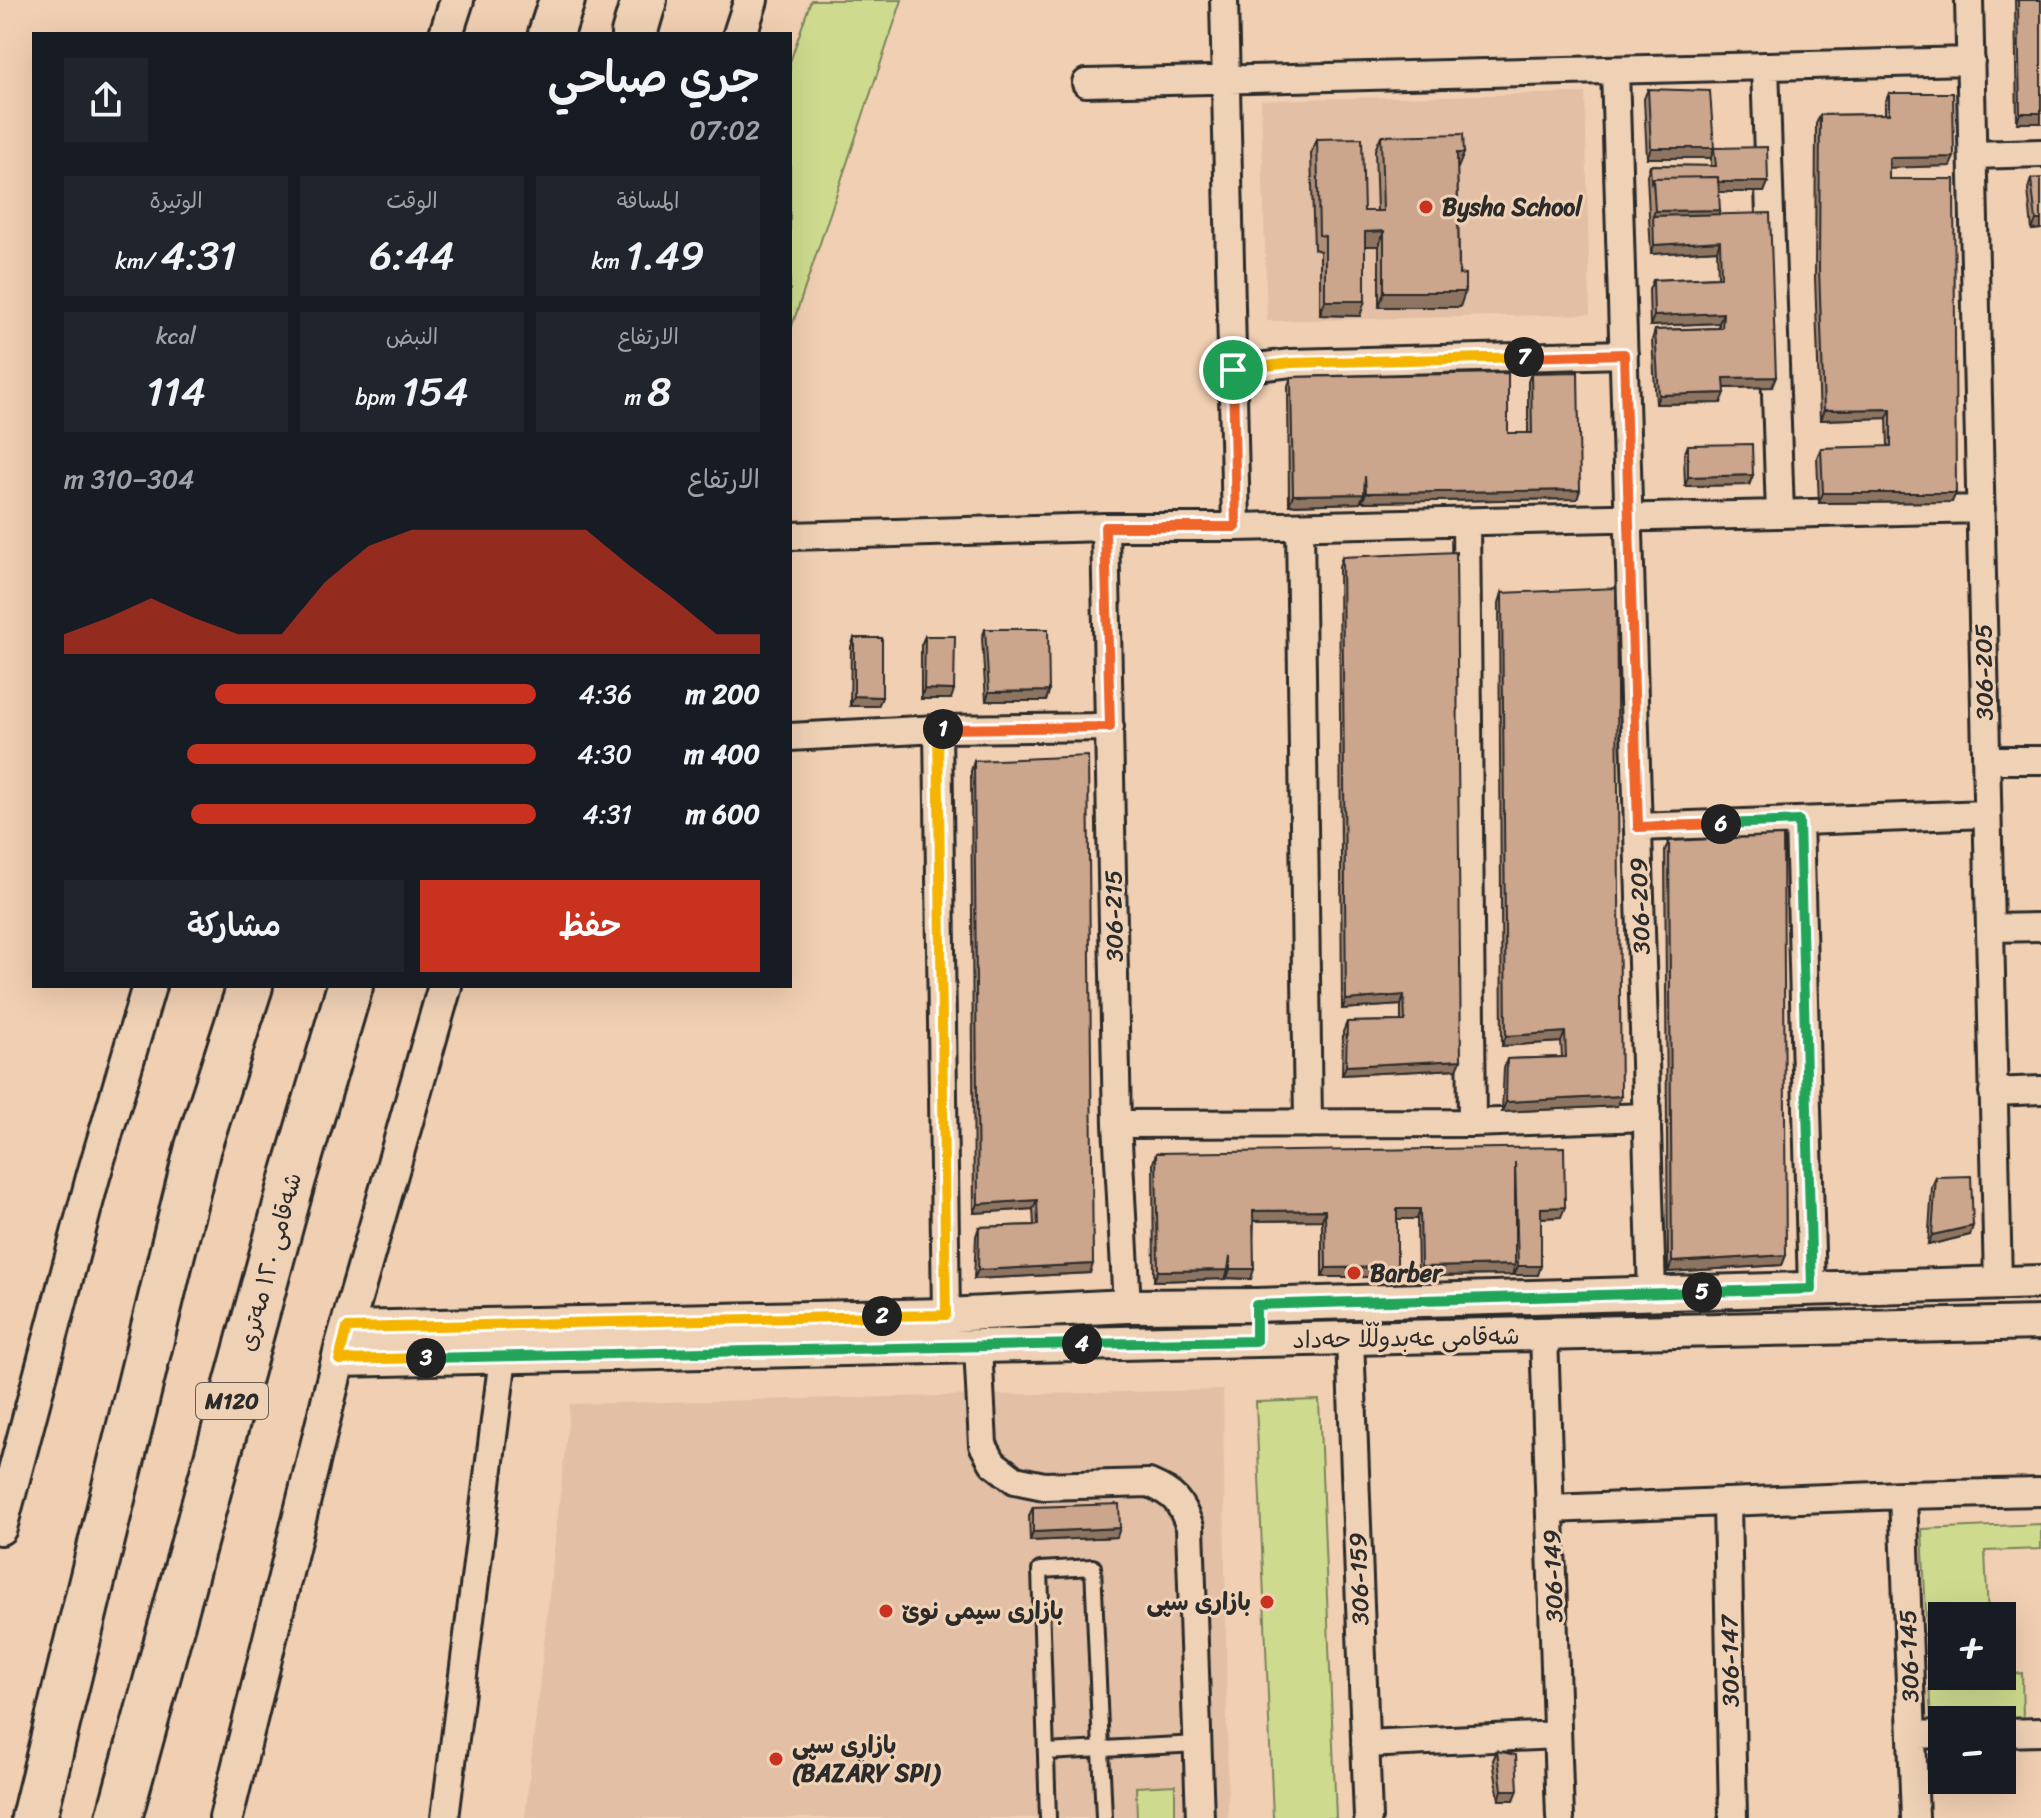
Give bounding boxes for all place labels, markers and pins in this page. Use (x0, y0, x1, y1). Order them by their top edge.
place label: Bysha School (1442, 186, 1583, 228)
marker: Bysha School (1417, 198, 1435, 216)
pin (1199, 336, 1267, 404)
pin: 7 (1504, 337, 1544, 377)
pin: 1 (923, 709, 963, 749)
pin: 6 (1701, 804, 1741, 844)
place label: Barber (1370, 1252, 1444, 1294)
marker: Barber (1345, 1264, 1363, 1282)
pin: 5 (1682, 1272, 1722, 1312)
pin: 2 (862, 1296, 902, 1336)
pin: 4 (1062, 1324, 1102, 1364)
pin: 3 (406, 1338, 446, 1378)
place label: بازاری سپی (1146, 1581, 1251, 1623)
place label: بازاری سیمی نوێ (901, 1590, 1064, 1632)
marker: بازاری سپی (1258, 1593, 1276, 1611)
marker: بازاری سیمی نوێ (877, 1602, 895, 1620)
place label: بازاڕی سپی (BAZARY SPI) (792, 1724, 941, 1794)
marker: بازاڕی سپی (BAZARY SPI) (767, 1750, 785, 1768)

